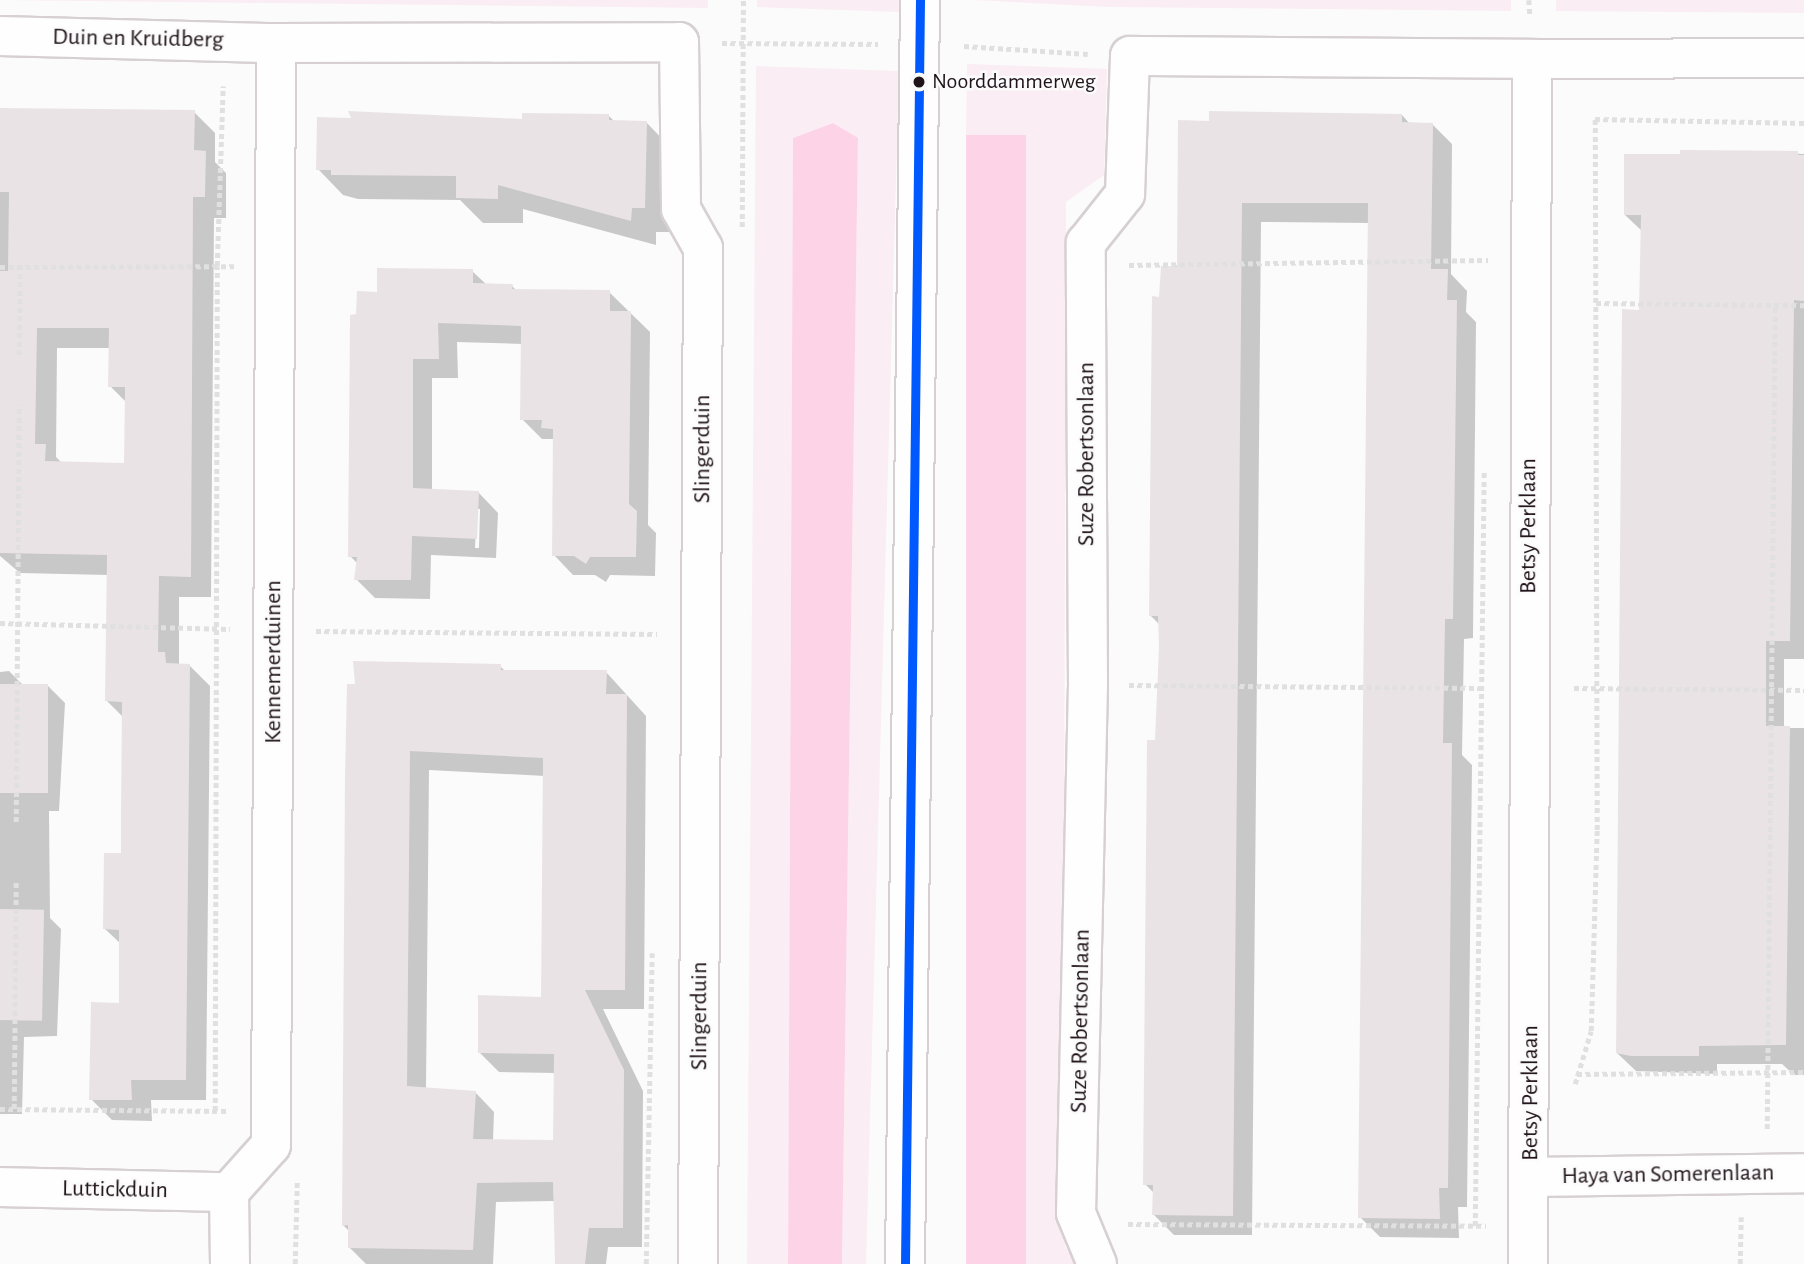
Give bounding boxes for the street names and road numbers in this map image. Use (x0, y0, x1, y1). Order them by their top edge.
street label: Duin en Kruidberg (52, 23, 224, 55)
street label: Suze Robertsonlaan (1073, 362, 1101, 546)
street label: Slingerduin (689, 395, 717, 503)
street label: Betsy Perklaan (1515, 458, 1543, 594)
street label: Kennemerduinen (260, 580, 288, 744)
street label: Suze Robertsonlaan (1065, 929, 1097, 1113)
street label: Slingerduin (686, 962, 714, 1070)
street label: Betsy Perklaan (1517, 1025, 1545, 1161)
street label: Haya van Somerenlaan (1561, 1159, 1775, 1191)
street label: Luttickduin (62, 1175, 168, 1205)

